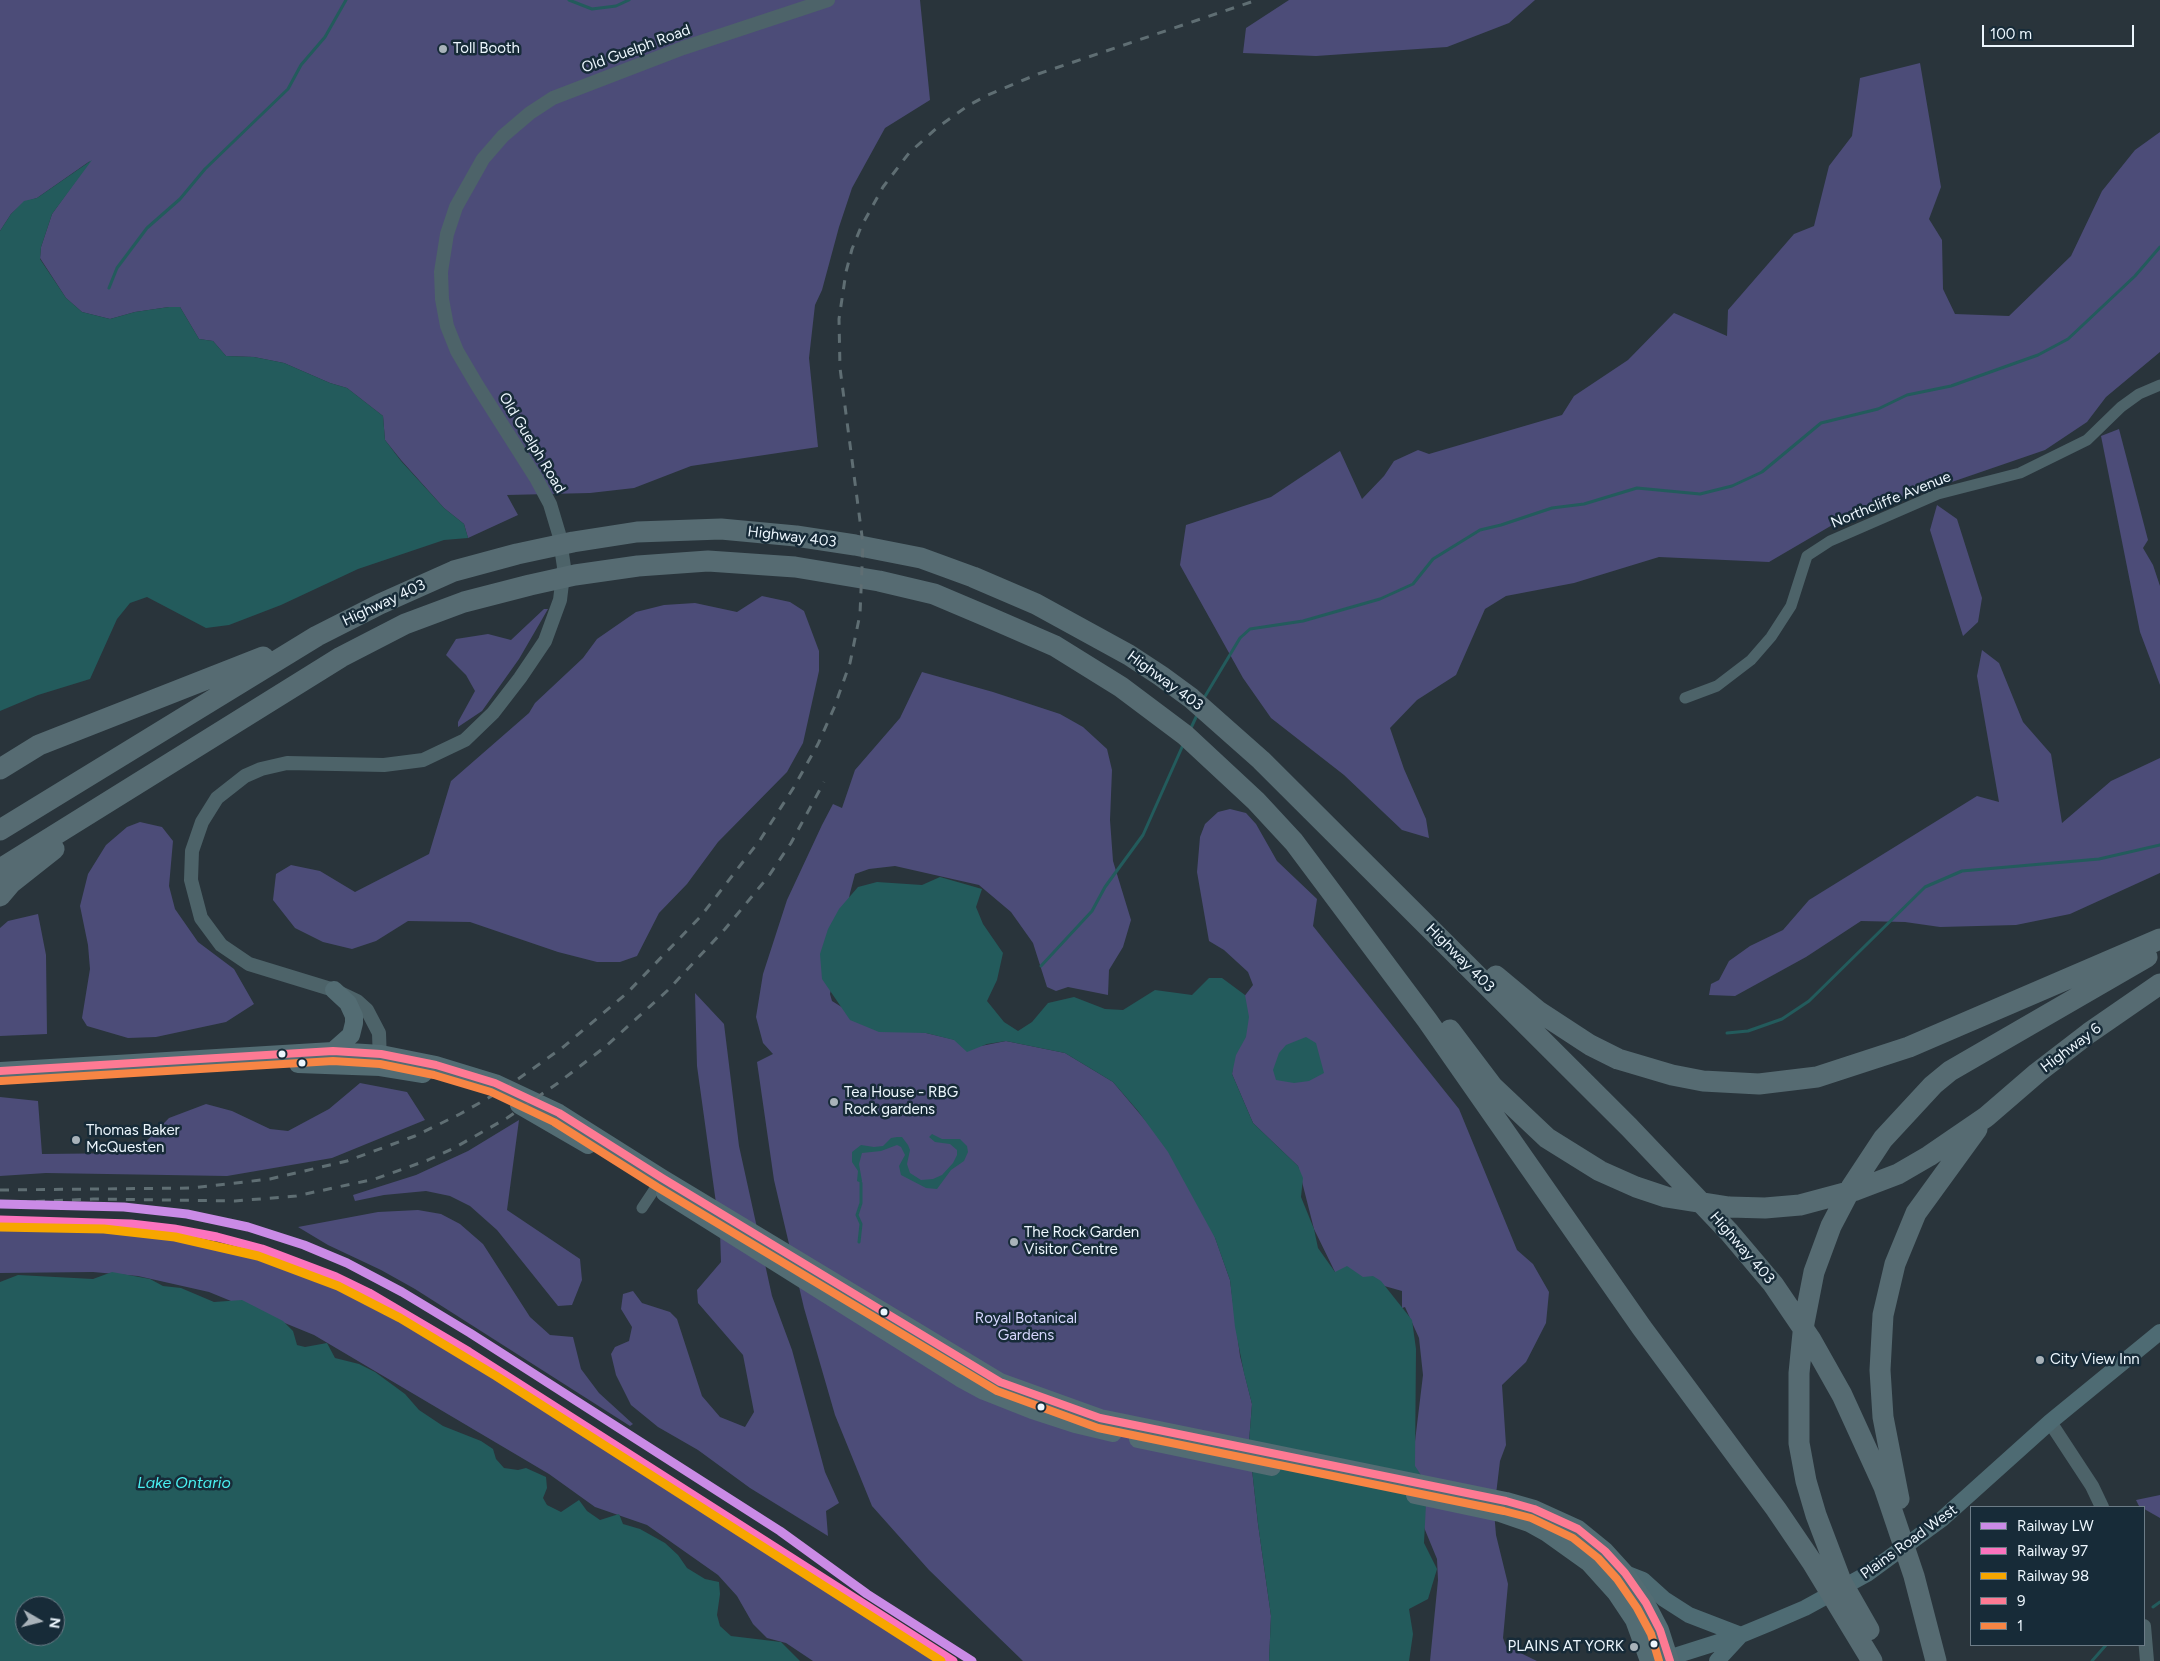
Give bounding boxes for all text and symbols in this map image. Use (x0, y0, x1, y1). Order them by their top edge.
scale bar (1985, 15, 2138, 47)
street label: Old Guelph Road (579, 21, 693, 77)
text: 100 m (1990, 25, 2032, 43)
place label: Toll Booth (453, 40, 520, 58)
marker: Toll Booth (437, 43, 449, 55)
street label: Old Guelph Road (495, 389, 569, 497)
street label: Northcliffe Avenue (1828, 468, 1954, 532)
street label: Highway 403 (746, 523, 838, 551)
street label: Highway 403 (340, 576, 428, 630)
street label: Highway 403 (1123, 647, 1207, 715)
street label: Highway 403 (1422, 920, 1498, 996)
street label: Highway 6 (2037, 1019, 2105, 1077)
unlabelled marker (277, 1049, 287, 1059)
unlabelled marker (297, 1058, 307, 1068)
place label: Tea House - RBG Rock gardens (844, 1084, 958, 1119)
marker: Tea House - RBG Rock gardens (828, 1096, 840, 1108)
place label: Thomas Baker McQuesten (86, 1122, 180, 1157)
marker: Thomas Baker McQuesten (70, 1134, 82, 1146)
street label: Highway 403 (1706, 1208, 1778, 1288)
place label: The Rock Garden Visitor Centre (1024, 1224, 1139, 1259)
marker: The Rock Garden Visitor Centre (1008, 1236, 1020, 1248)
unlabelled marker (879, 1307, 889, 1317)
park label: Royal Botanical Gardens (975, 1310, 1077, 1345)
place label: City View Inn (2050, 1351, 2140, 1369)
marker: City View Inn (2034, 1354, 2046, 1366)
unlabelled marker (1036, 1402, 1046, 1412)
water label: Lake Ontario (137, 1473, 231, 1493)
street label: Plains Road West (1857, 1501, 1961, 1583)
legend (1970, 1506, 2145, 1646)
text: Railway LW (2017, 1517, 2094, 1535)
text: Railway 97 (2017, 1542, 2088, 1560)
text: Railway 98 (2017, 1567, 2089, 1585)
text: 9 (2017, 1592, 2026, 1610)
north arrow (15, 1596, 65, 1646)
text: N (45, 1616, 64, 1630)
text: 1 (2017, 1617, 2023, 1635)
place label: PLAINS AT YORK (1508, 1638, 1624, 1656)
unlabelled marker (1649, 1639, 1659, 1649)
marker: PLAINS AT YORK (1628, 1641, 1640, 1653)

